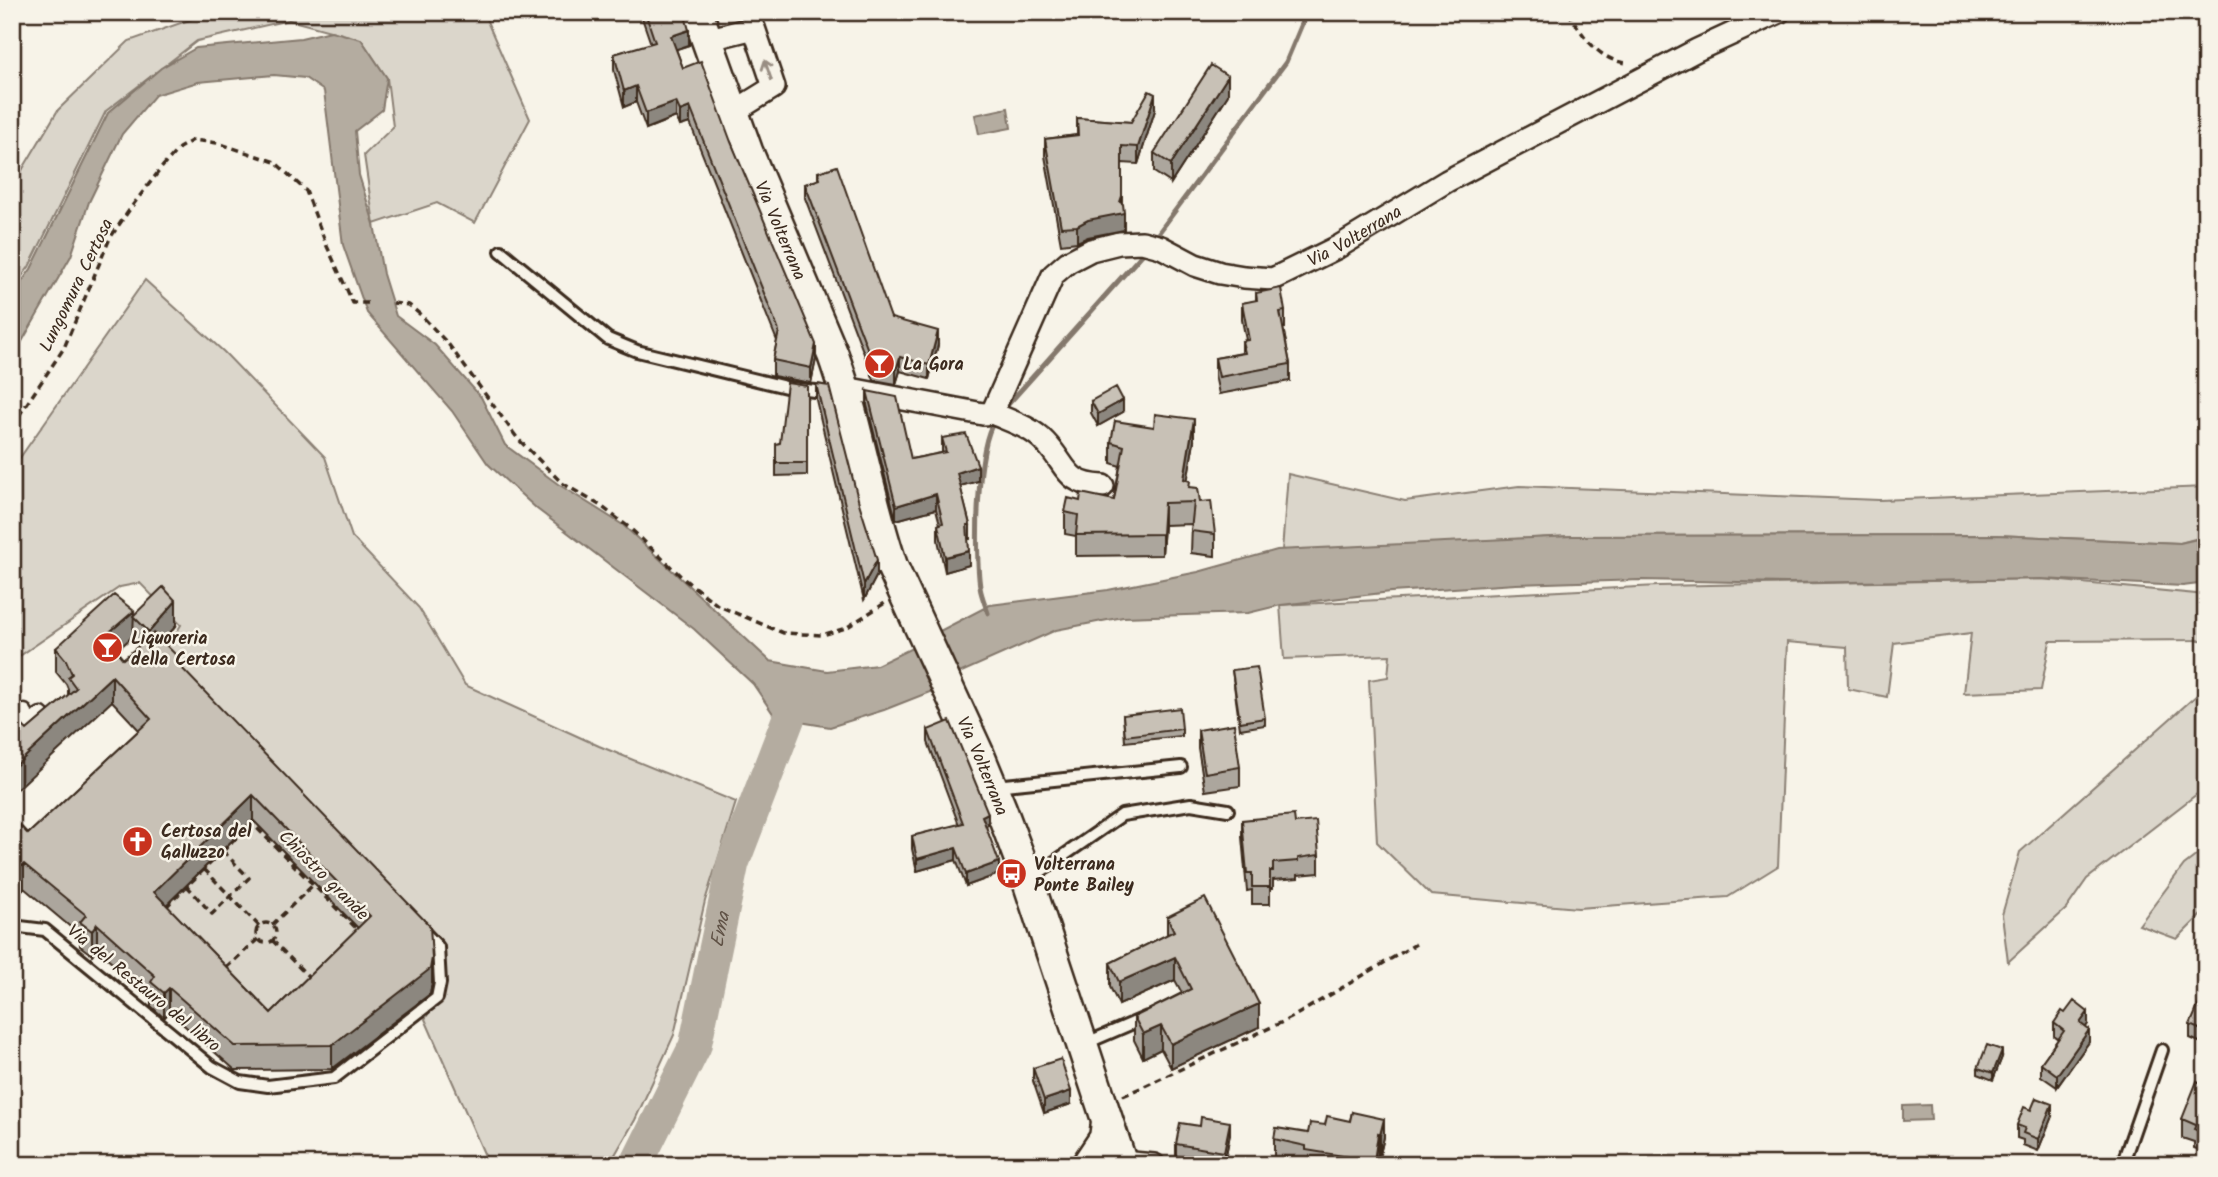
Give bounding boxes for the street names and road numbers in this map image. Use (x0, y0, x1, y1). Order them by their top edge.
street label: Via Volterrana (745, 177, 813, 285)
street label: Via Volterrana (1303, 198, 1408, 276)
street label: Lungomura Certosa (32, 214, 122, 357)
street label: Via Volterrana (947, 712, 1015, 820)
street label: Chiostro grande (271, 824, 375, 928)
street label: Via del Restauro del libro (60, 918, 226, 1060)

